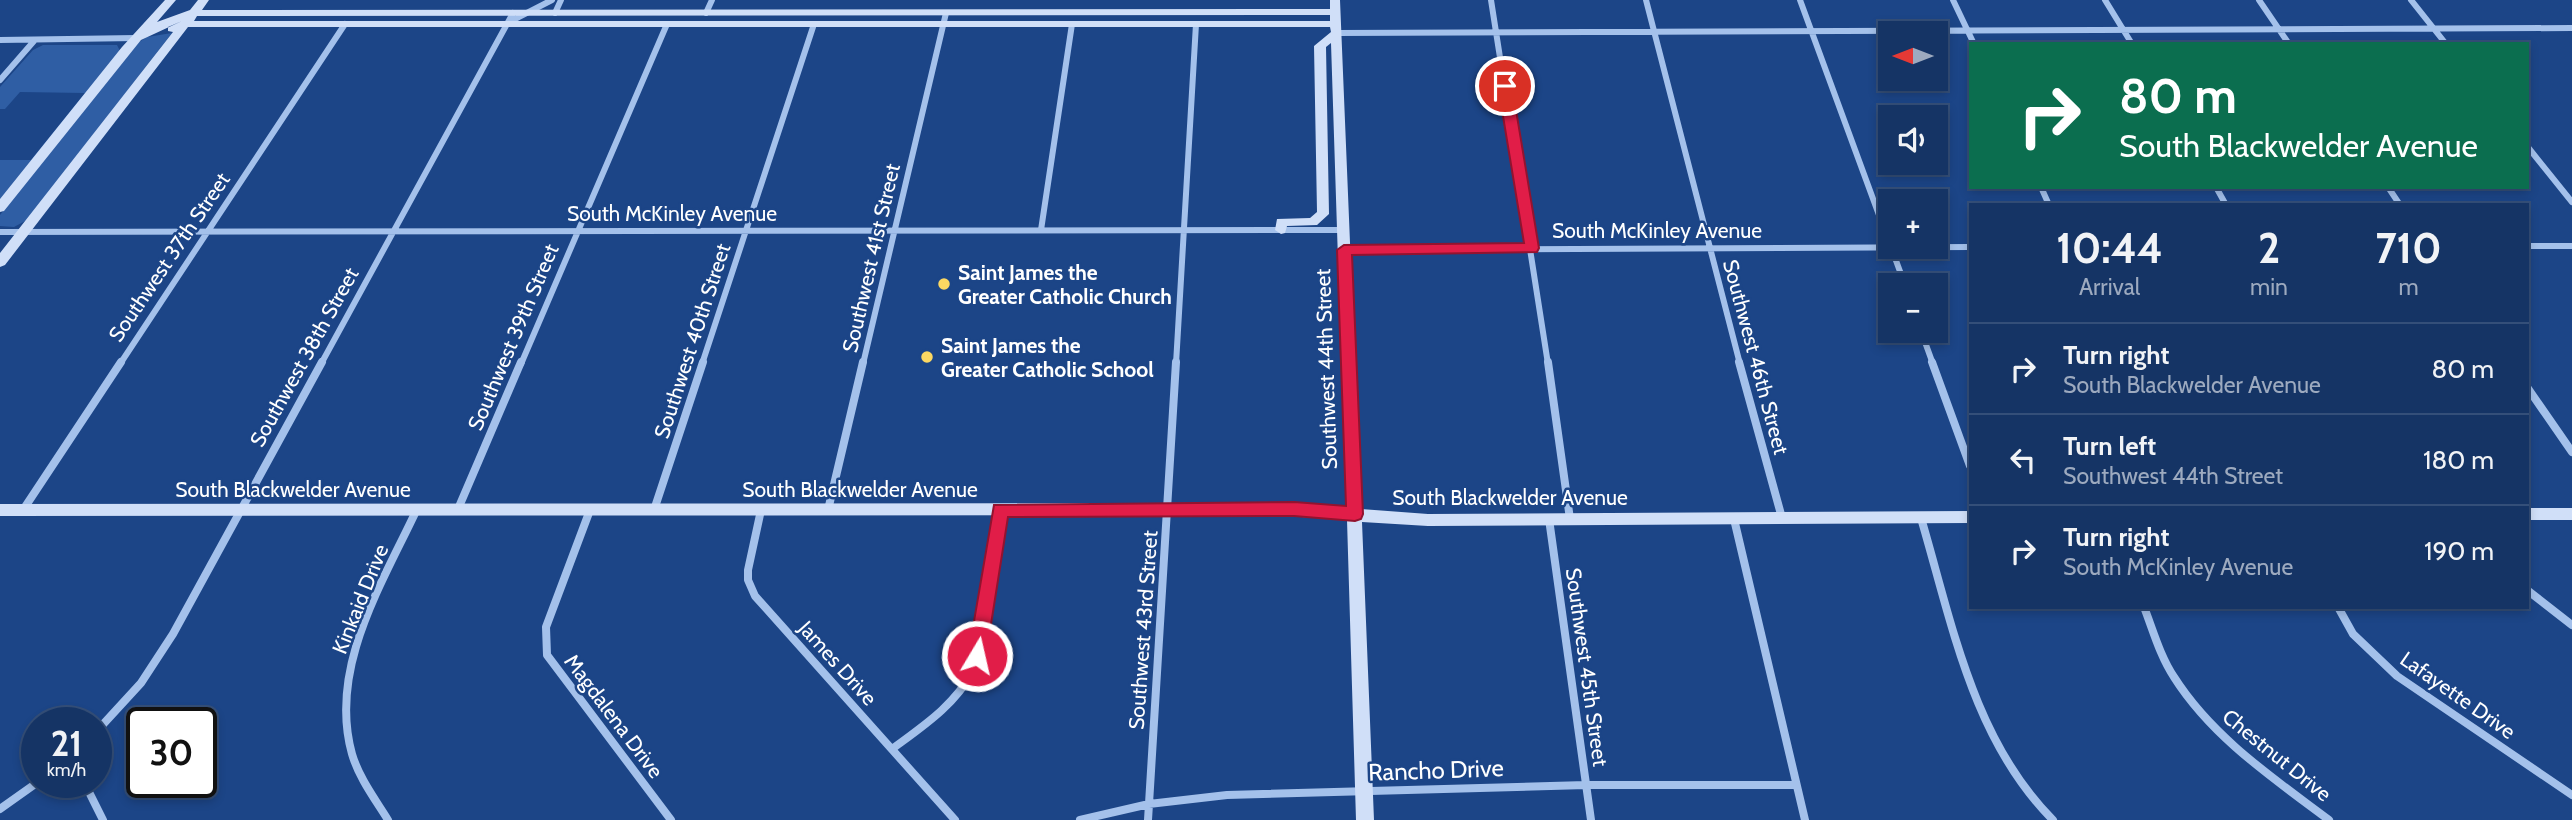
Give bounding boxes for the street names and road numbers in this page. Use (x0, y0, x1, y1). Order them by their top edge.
street label: Southwest 41st Street (837, 161, 905, 355)
street label: Southwest 37th Street (103, 168, 235, 346)
street label: South McKinley Avenue (567, 201, 777, 226)
street label: South McKinley Avenue (1552, 218, 1762, 243)
street label: Southwest 39th Street (462, 240, 564, 434)
street label: Southwest 40th Street (649, 240, 735, 442)
street label: Southwest 46th Street (1718, 257, 1794, 457)
street label: Southwest 38th Street (244, 263, 364, 451)
street label: Southwest 44th Street (1310, 268, 1342, 470)
street label: South Blackwelder Avenue (175, 477, 411, 502)
street label: South Blackwelder Avenue (742, 477, 978, 502)
street label: South Blackwelder Avenue (1392, 485, 1628, 510)
street label: Southwest 43rd Street (1124, 530, 1162, 730)
street label: Kinkaid Drive (327, 540, 393, 657)
street label: Southwest 45th Street (1561, 566, 1613, 768)
street label: James Drive (793, 615, 883, 711)
street label: Lafayette Drive (2396, 646, 2521, 744)
street label: Magdalena Drive (559, 649, 669, 783)
street label: Chestnut Drive (2218, 704, 2337, 807)
street label: Rancho Drive (1368, 753, 1504, 787)

